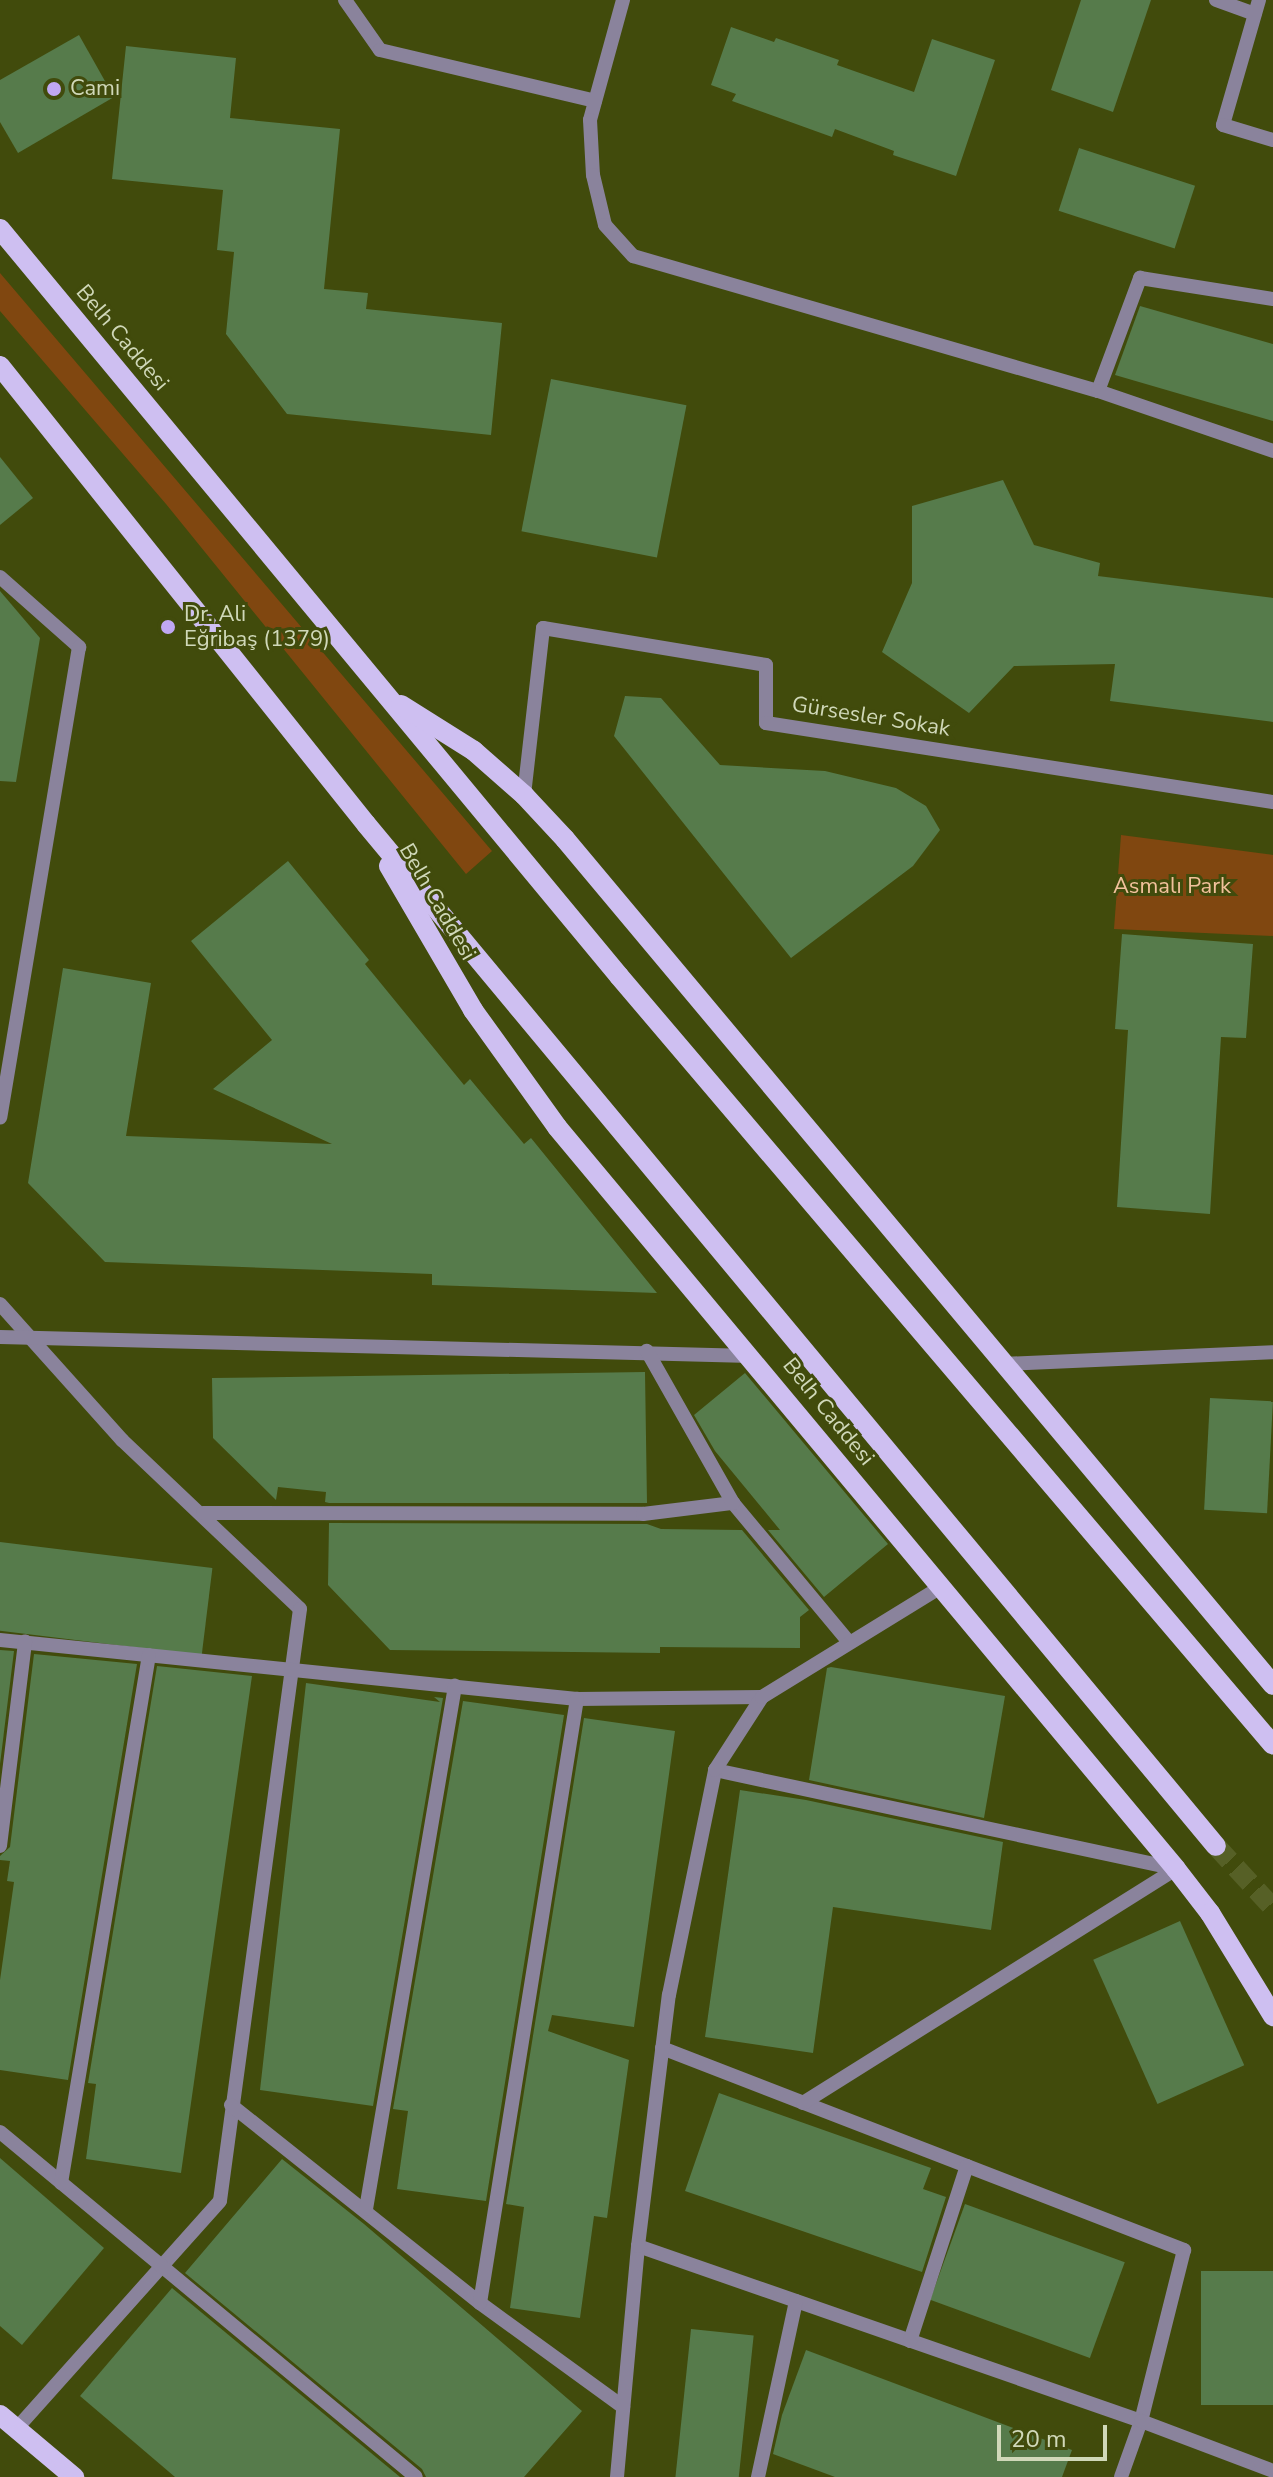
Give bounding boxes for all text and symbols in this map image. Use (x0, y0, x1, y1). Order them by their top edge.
place label: Cami (70, 76, 120, 102)
marker: Cami (45, 80, 63, 98)
street label: Belh Caddesi (70, 280, 174, 396)
place label: Dr. Ali Eğribaş (1379) (184, 601, 330, 652)
marker: Dr. Ali Eğribaş (1379) (159, 618, 177, 636)
street label: Gürsesler Sokak (790, 691, 952, 743)
street label: Belh Caddesi (393, 839, 481, 965)
park label: Asmalı Park (1113, 874, 1231, 900)
street label: Belh Caddesi (777, 1353, 879, 1471)
scale bar (1001, 2409, 1111, 2459)
text: 20 m (1011, 2423, 1067, 2455)

